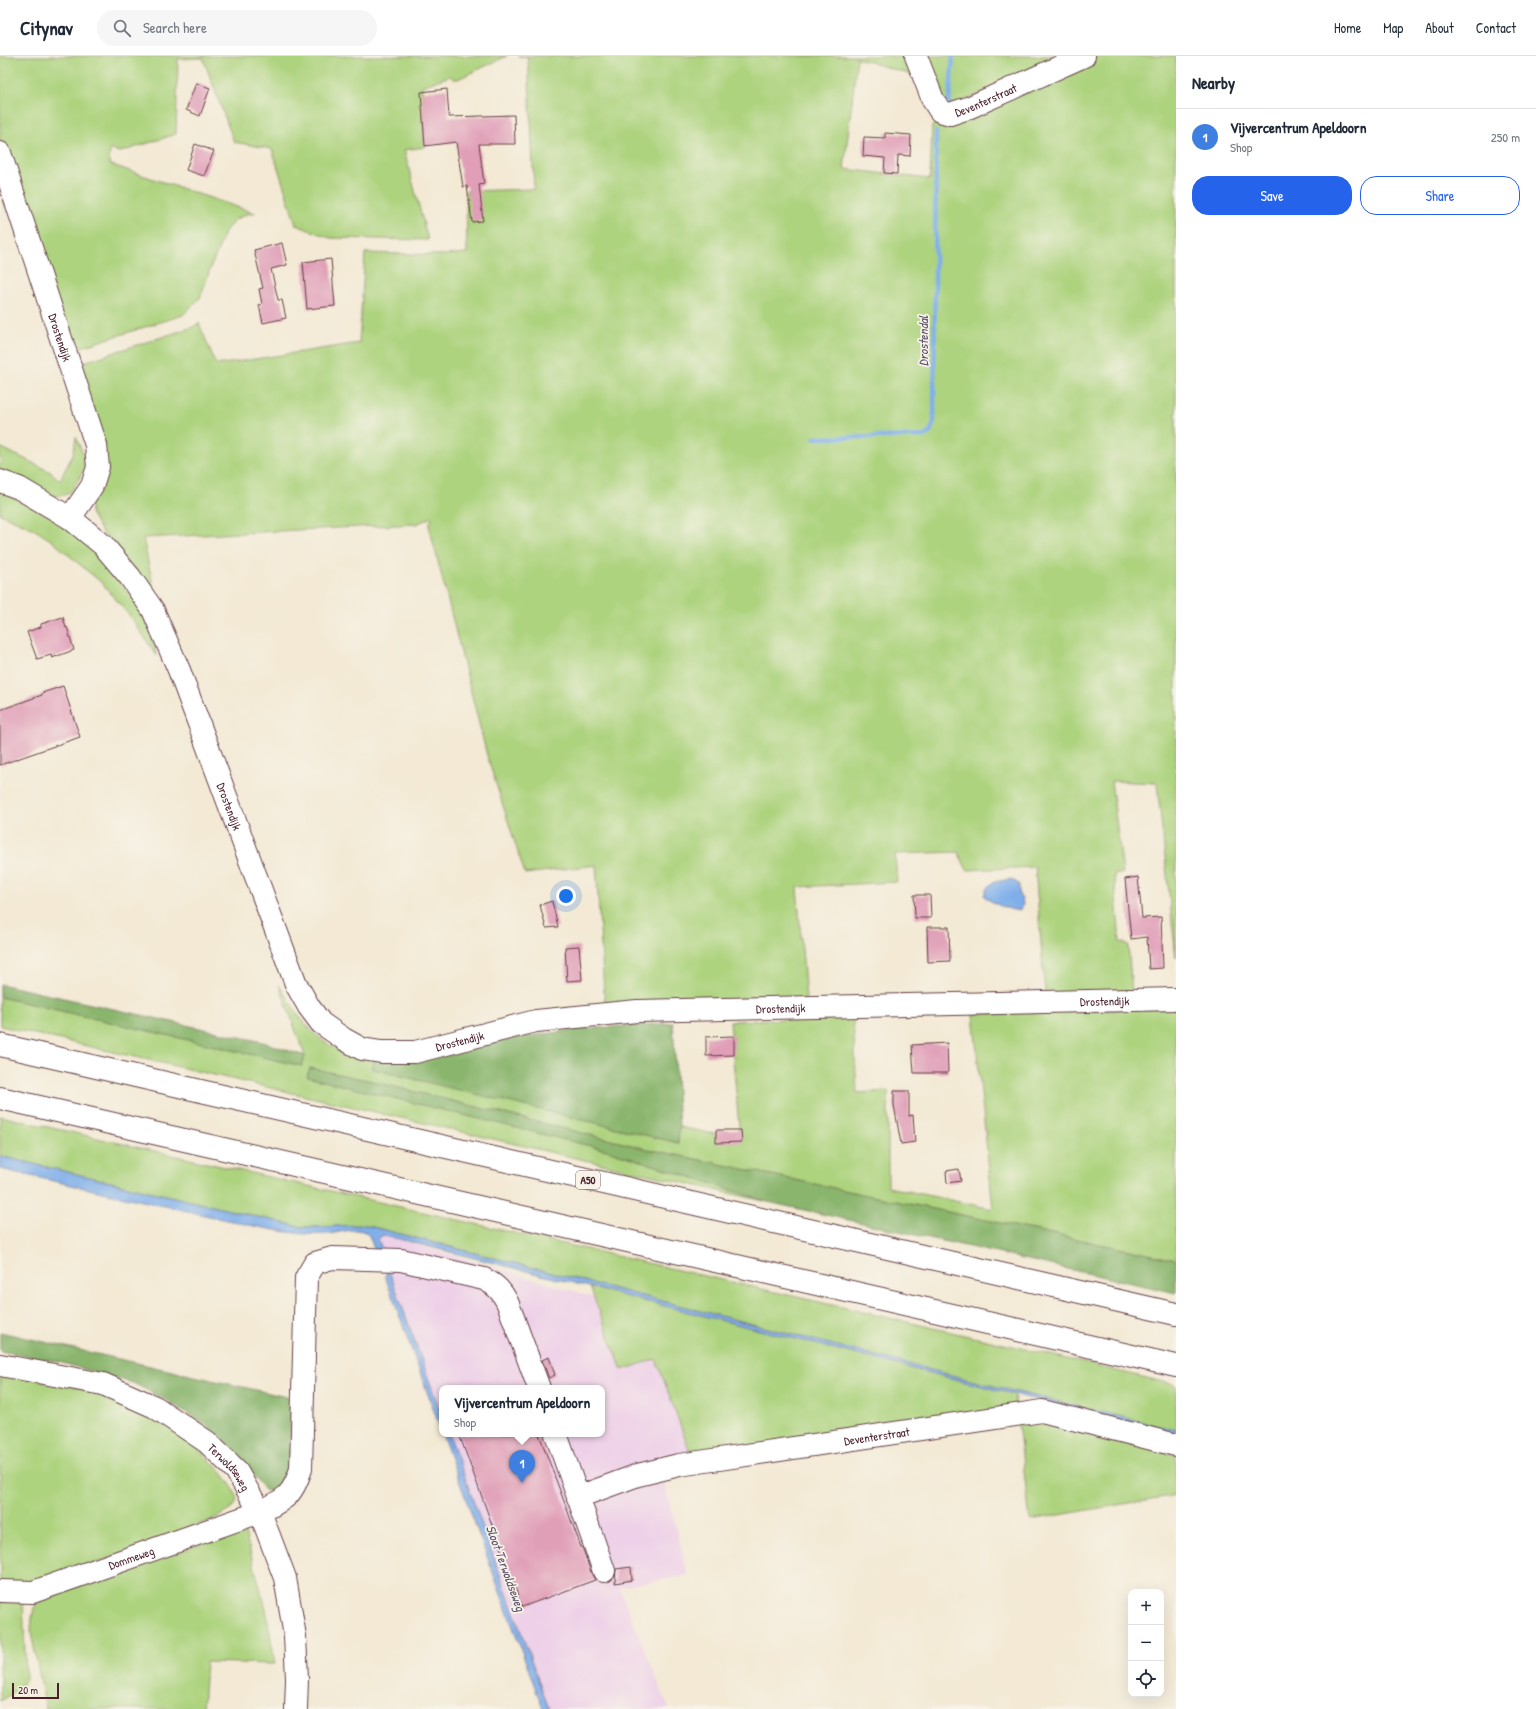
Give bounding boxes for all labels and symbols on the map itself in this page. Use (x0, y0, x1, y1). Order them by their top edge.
street label: Deventerstraat (952, 78, 1020, 120)
street label: Drostendijk (45, 311, 76, 363)
water label: Drostendal (914, 315, 932, 366)
street label: Drostendijk (213, 780, 246, 832)
your location (556, 886, 576, 906)
street label: Drostendijk (1080, 992, 1129, 1010)
street label: Drostendijk (756, 999, 806, 1017)
street label: Drostendijk (434, 1026, 486, 1055)
road number: A50 (576, 1171, 600, 1189)
street label: Deventerstraat (843, 1422, 911, 1449)
street label: Terwoldseweg (204, 1439, 255, 1494)
pin: 1 (509, 1450, 535, 1483)
water label: Sloot Terwoldseweg (481, 1522, 530, 1615)
street label: Dommeweg (106, 1542, 156, 1573)
scale bar (12, 1681, 59, 1700)

